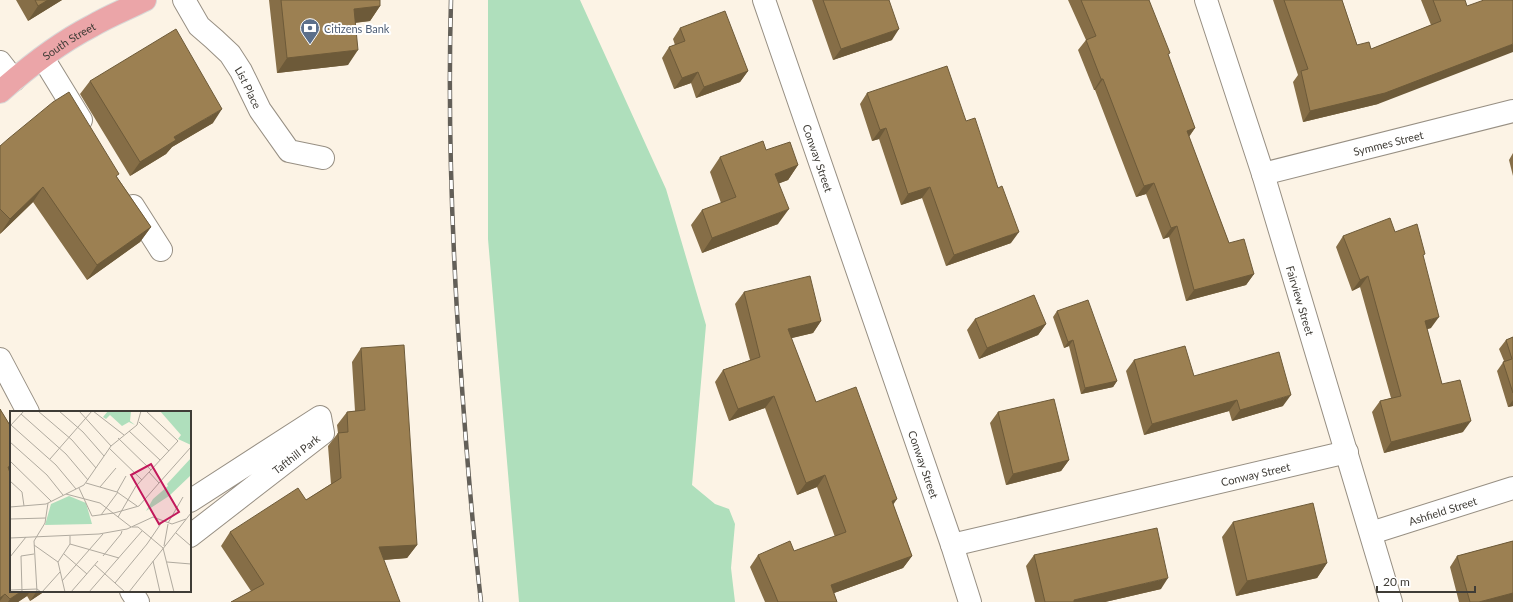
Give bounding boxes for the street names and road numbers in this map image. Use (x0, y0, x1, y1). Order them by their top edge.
street label: South Street (39, 19, 98, 62)
street label: List Place (233, 63, 265, 111)
street label: Conway Street (801, 122, 836, 193)
street label: Symmes Street (1352, 127, 1425, 158)
street label: Fairview Street (1284, 264, 1317, 337)
street label: Conway Street (906, 429, 942, 500)
street label: Tafthill Park (270, 431, 323, 476)
street label: Conway Street (1219, 459, 1291, 488)
street label: Ashfield Street (1407, 493, 1478, 527)

